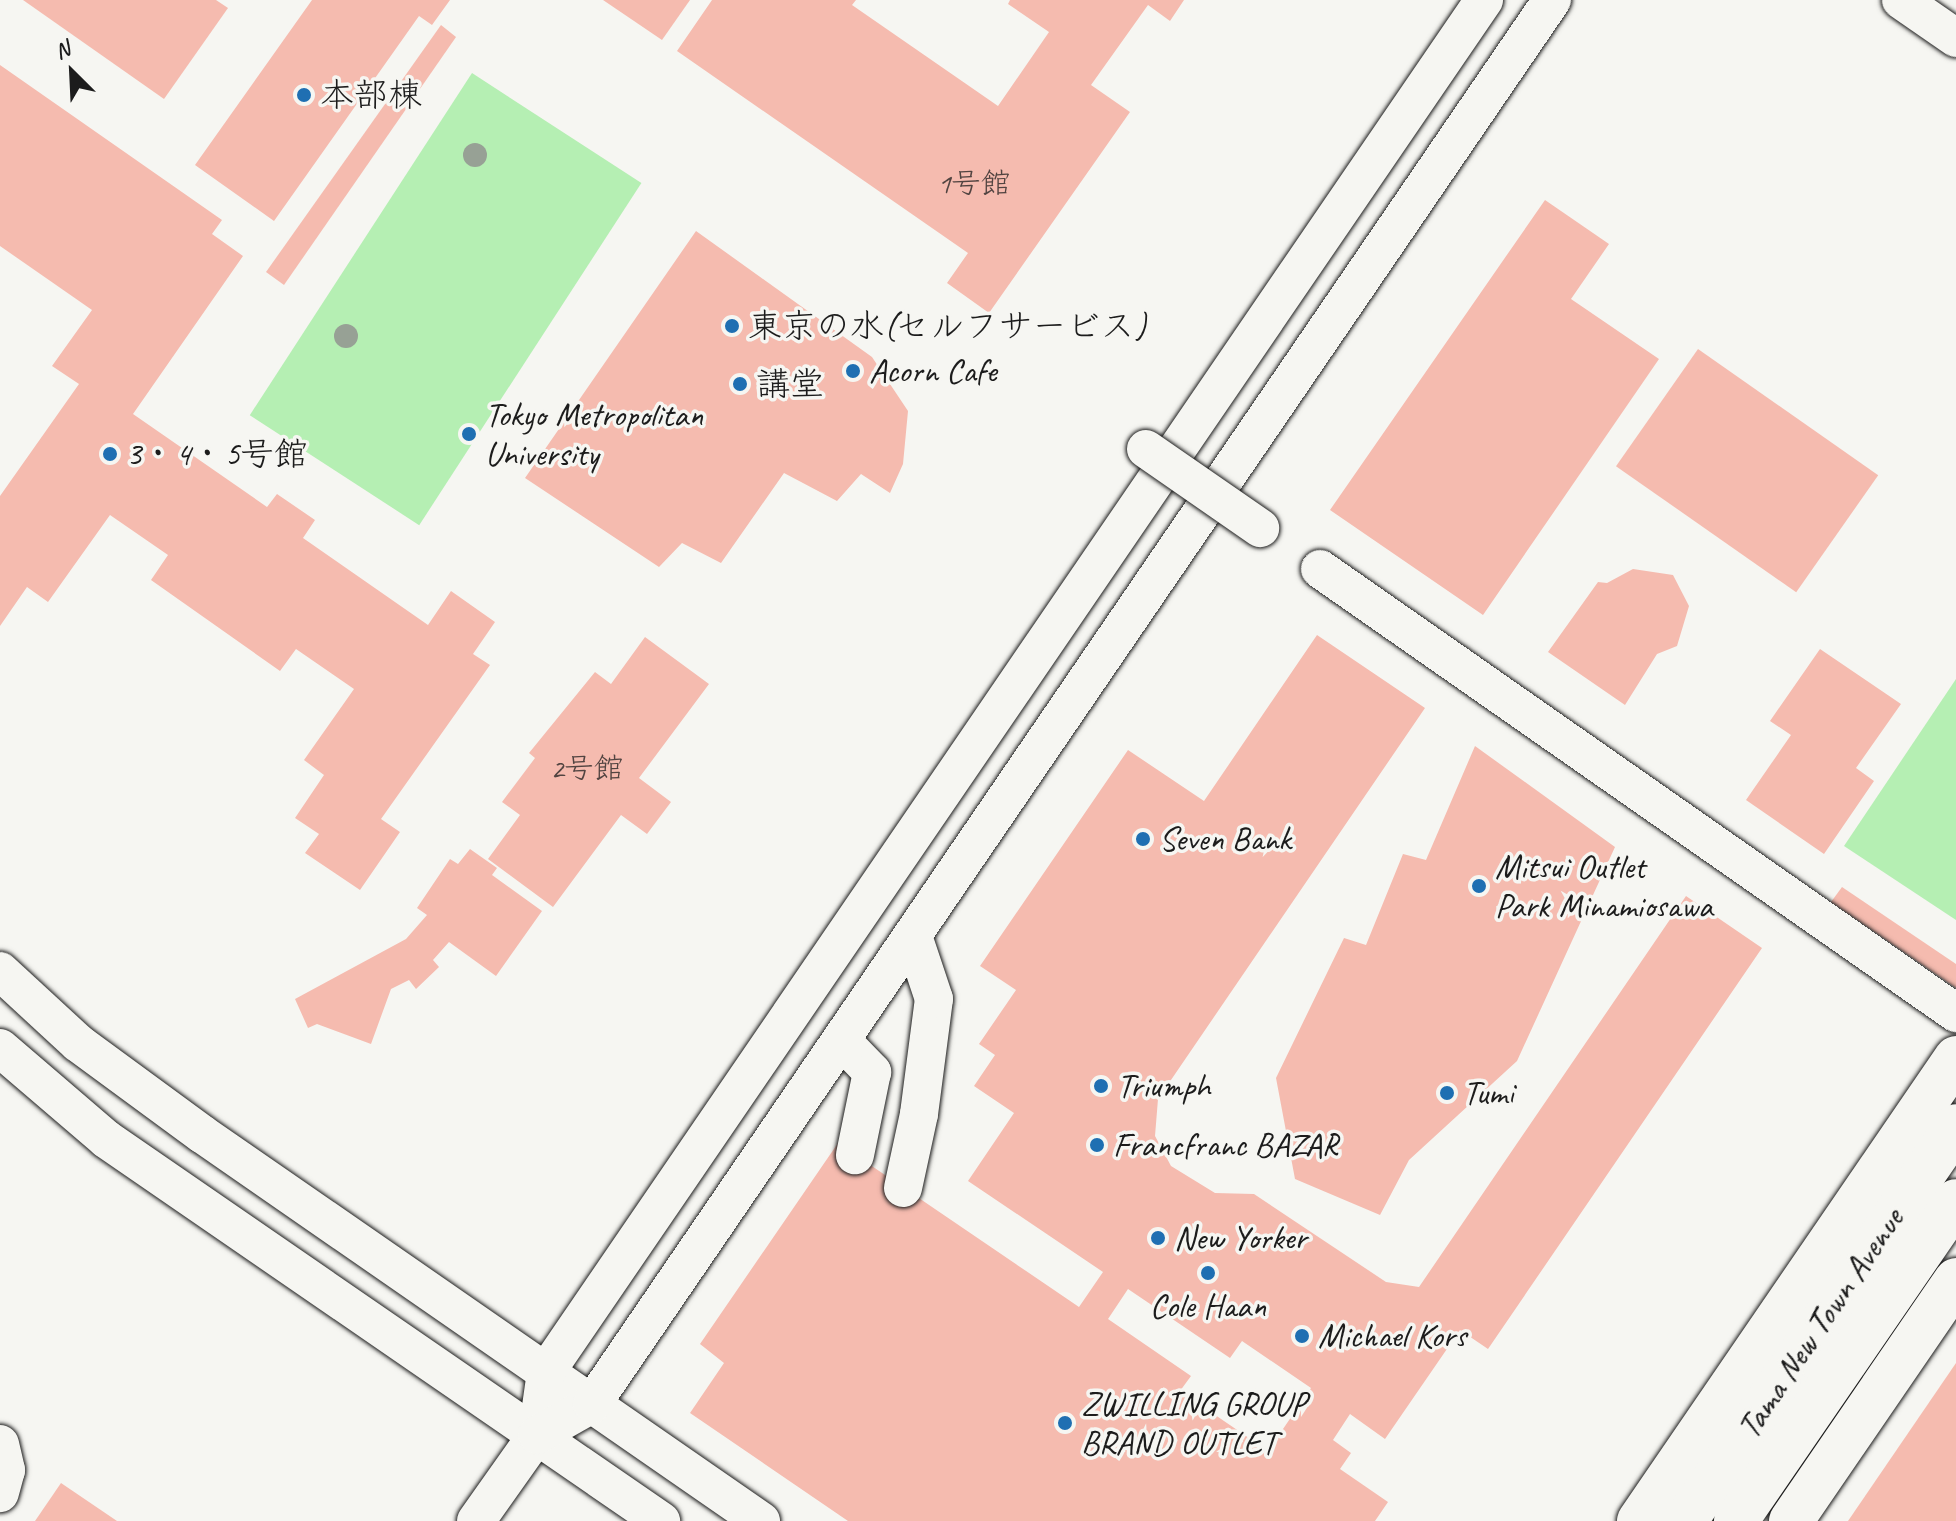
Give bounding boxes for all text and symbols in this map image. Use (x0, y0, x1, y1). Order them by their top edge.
north arrow (32, 32, 112, 112)
text: N (50, 35, 74, 66)
place label: 本部棟 (320, 75, 422, 115)
marker: 本部棟 (295, 86, 313, 104)
house number: 1号館 (937, 165, 1011, 201)
place label: 東京の水(セルフサービス) (748, 306, 1144, 346)
marker: 東京の水(セルフサービス) (723, 317, 741, 335)
place label: Acorn Cafe (869, 351, 998, 391)
marker: Acorn Cafe (844, 362, 862, 380)
place label: 講堂 (756, 364, 824, 404)
marker: 講堂 (731, 375, 749, 393)
place label: Tokyo Metropolitan University (485, 394, 702, 474)
marker: Tokyo Metropolitan University (460, 425, 478, 443)
place label: 3・4・5号館 (126, 434, 308, 474)
marker: 3・4・5号館 (101, 445, 119, 463)
house number: 2号館 (550, 750, 624, 786)
place label: Seven Bank (1159, 819, 1292, 859)
marker: Seven Bank (1134, 830, 1152, 848)
place label: Mitsui Outlet Park Minamiosawa (1495, 846, 1713, 926)
marker: Mitsui Outlet Park Minamiosawa (1470, 877, 1488, 895)
place label: Triumph (1117, 1066, 1211, 1106)
place label: Tumi (1463, 1073, 1513, 1113)
marker: Triumph (1092, 1077, 1110, 1095)
marker: Tumi (1438, 1084, 1456, 1102)
place label: Francfranc BAZAR (1113, 1125, 1338, 1165)
marker: Francfranc BAZAR (1088, 1136, 1106, 1154)
street label: Tama New Town Avenue (1728, 1200, 1912, 1446)
place label: New Yorker (1174, 1218, 1307, 1258)
marker: New Yorker (1149, 1229, 1167, 1247)
marker: Cole Haan (1199, 1264, 1217, 1282)
place label: Cole Haan (1150, 1286, 1266, 1326)
place label: Michael Kors (1318, 1316, 1466, 1356)
marker: Michael Kors (1293, 1327, 1311, 1345)
place label: ZWILLING GROUP BRAND OUTLET (1081, 1383, 1306, 1462)
marker: ZWILLING GROUP BRAND OUTLET (1056, 1414, 1074, 1432)

